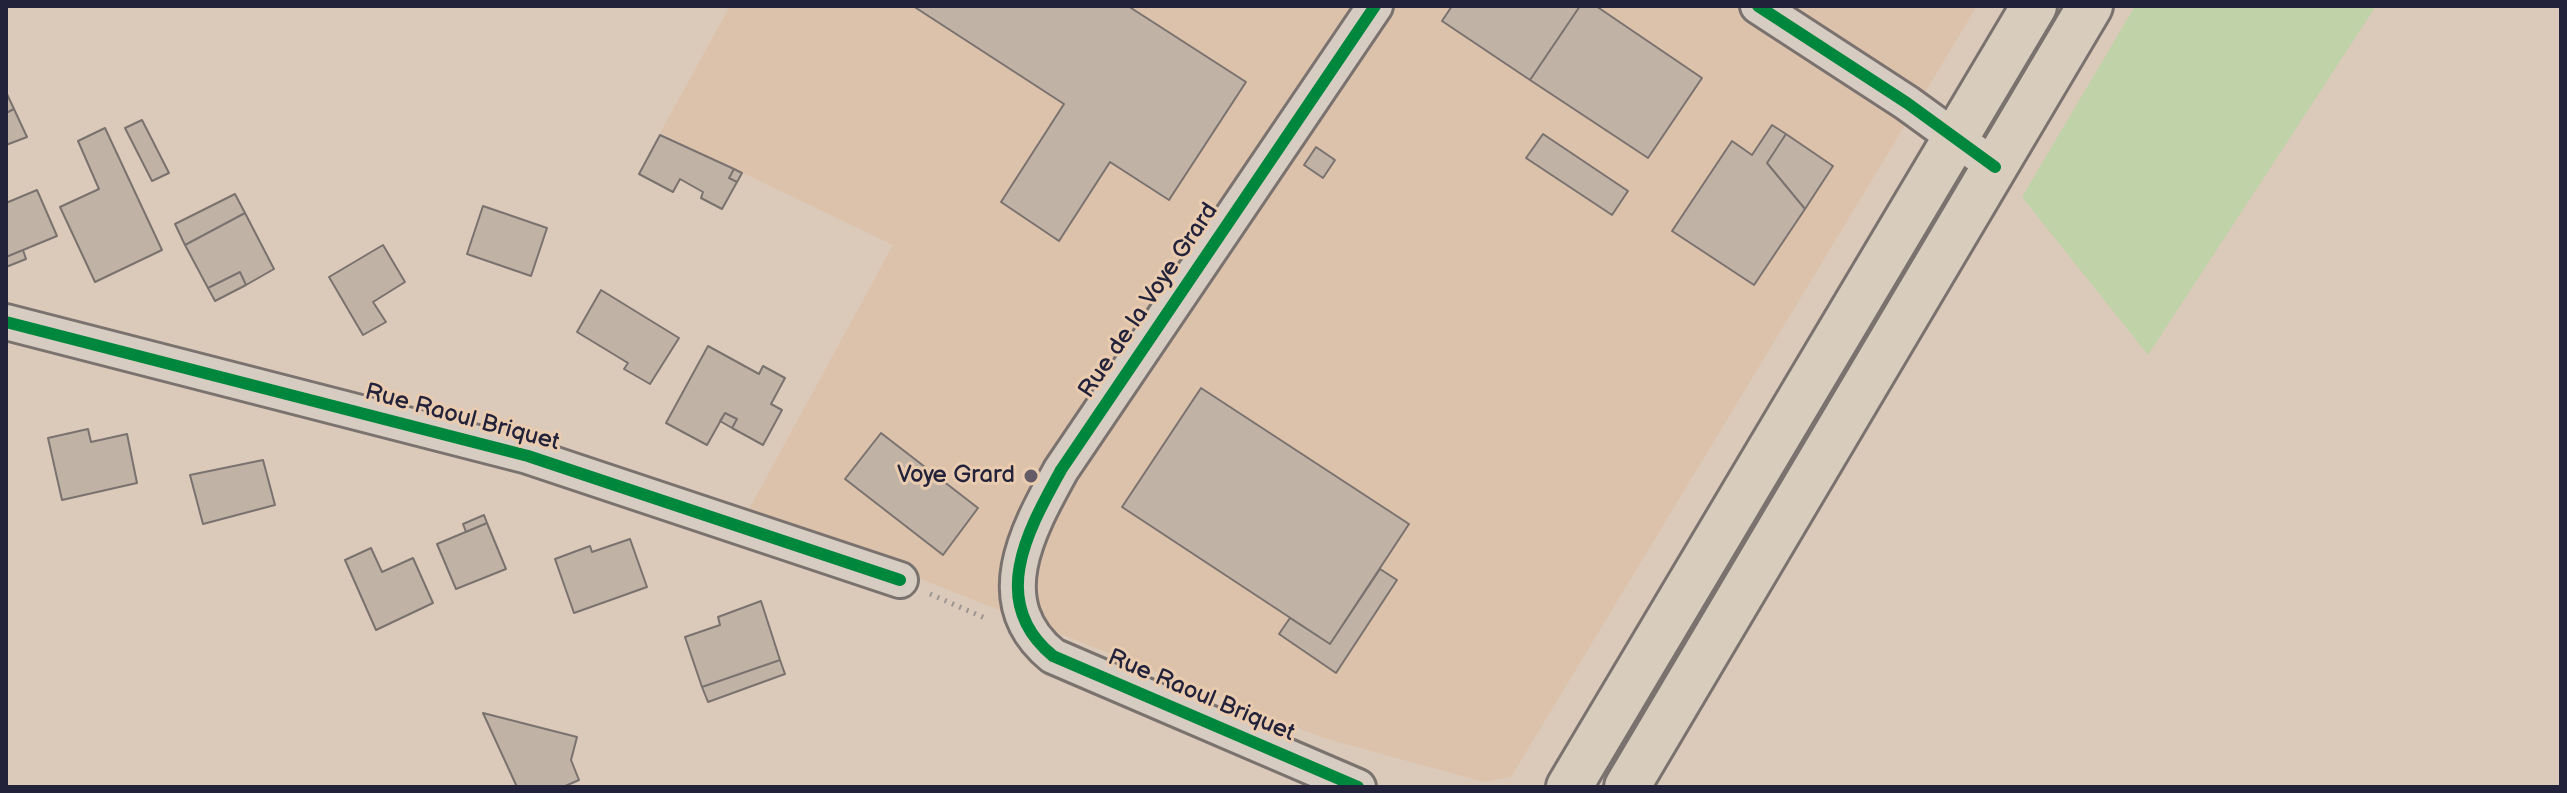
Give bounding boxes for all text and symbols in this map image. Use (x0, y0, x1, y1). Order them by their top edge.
street label: Rue de la Voye Grard (1073, 198, 1225, 404)
street label: Rue Raoul Briquet (362, 378, 562, 458)
place label: Voye Grard (897, 462, 1015, 490)
marker: Voye Grard (1022, 467, 1040, 485)
street label: Rue Raoul Briquet (1103, 644, 1299, 748)

